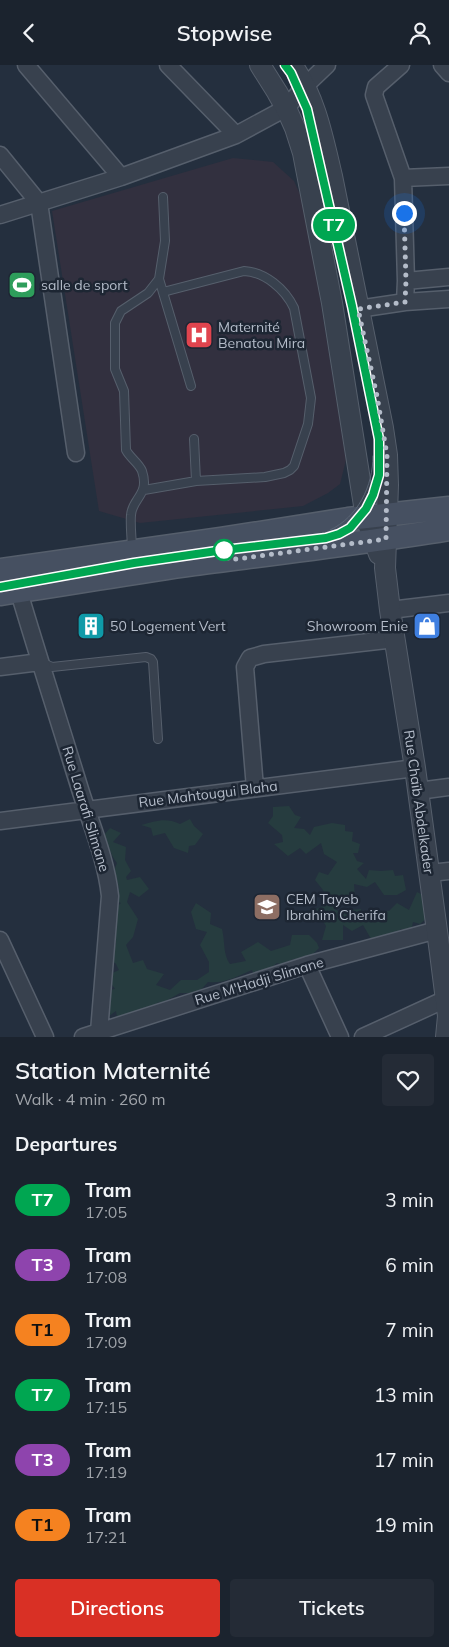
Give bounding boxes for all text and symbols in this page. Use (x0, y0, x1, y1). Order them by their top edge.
icon: back (15, 19, 43, 47)
text: Stopwise (177, 19, 272, 47)
icon: person (406, 19, 434, 47)
your location (392, 201, 417, 226)
line badge: T7 (312, 209, 356, 241)
text: T7 (323, 213, 345, 236)
sports icon: salle de sport (7, 270, 37, 300)
place label: salle de sport (41, 276, 128, 294)
place label: Maternité Benatou Mira (218, 318, 305, 352)
hospital icon: Maternité Benatou Mira (184, 320, 214, 350)
unlabelled marker (213, 539, 235, 561)
building icon: 50 Logement Vert (76, 611, 106, 641)
shop icon: Showroom Enie (412, 611, 442, 641)
place label: 50 Logement Vert (110, 617, 226, 635)
place label: Showroom Enie (307, 617, 408, 635)
street label: Rue Chaïb Abdelkader (400, 729, 438, 876)
street label: Rue Laarafi Slimane (58, 744, 114, 874)
street label: Rue Mahtougui Blaha (137, 777, 279, 811)
place label: CEM Tayeb Ibrahim Cherifa (286, 890, 386, 924)
school or university icon: CEM Tayeb Ibrahim Cherifa (252, 892, 282, 922)
street label: Rue M'Hadji Slimane (192, 953, 326, 1009)
button: heart (382, 1054, 434, 1106)
text: Station Maternité (15, 1055, 211, 1085)
text: Walk · 4 min · 260 m (15, 1089, 166, 1109)
text: Departures (15, 1132, 117, 1156)
text: Tram (85, 1178, 132, 1202)
text: T7 (32, 1188, 53, 1211)
text: 3 min (385, 1188, 434, 1212)
text: 17:05 (85, 1202, 127, 1222)
text: Tram (85, 1243, 132, 1267)
text: T3 (32, 1253, 53, 1276)
text: 6 min (385, 1253, 434, 1277)
text: 17:08 (85, 1267, 127, 1287)
text: Tram (85, 1308, 132, 1332)
text: T1 (32, 1318, 53, 1341)
text: 7 min (385, 1318, 434, 1342)
text: 17:09 (85, 1332, 127, 1352)
text: Tram (85, 1373, 132, 1397)
text: T7 (32, 1383, 53, 1406)
text: 13 min (374, 1383, 434, 1407)
text: 17:15 (85, 1397, 127, 1417)
text: Tram (85, 1438, 132, 1462)
text: T3 (32, 1448, 53, 1471)
text: 17 min (374, 1448, 434, 1472)
text: 17:19 (85, 1462, 127, 1482)
text: Tram (85, 1503, 132, 1527)
text: T1 (32, 1513, 53, 1536)
text: 19 min (374, 1513, 434, 1537)
text: 17:21 (85, 1527, 127, 1547)
button: Directions (15, 1579, 220, 1637)
button: Tickets (230, 1579, 434, 1637)

